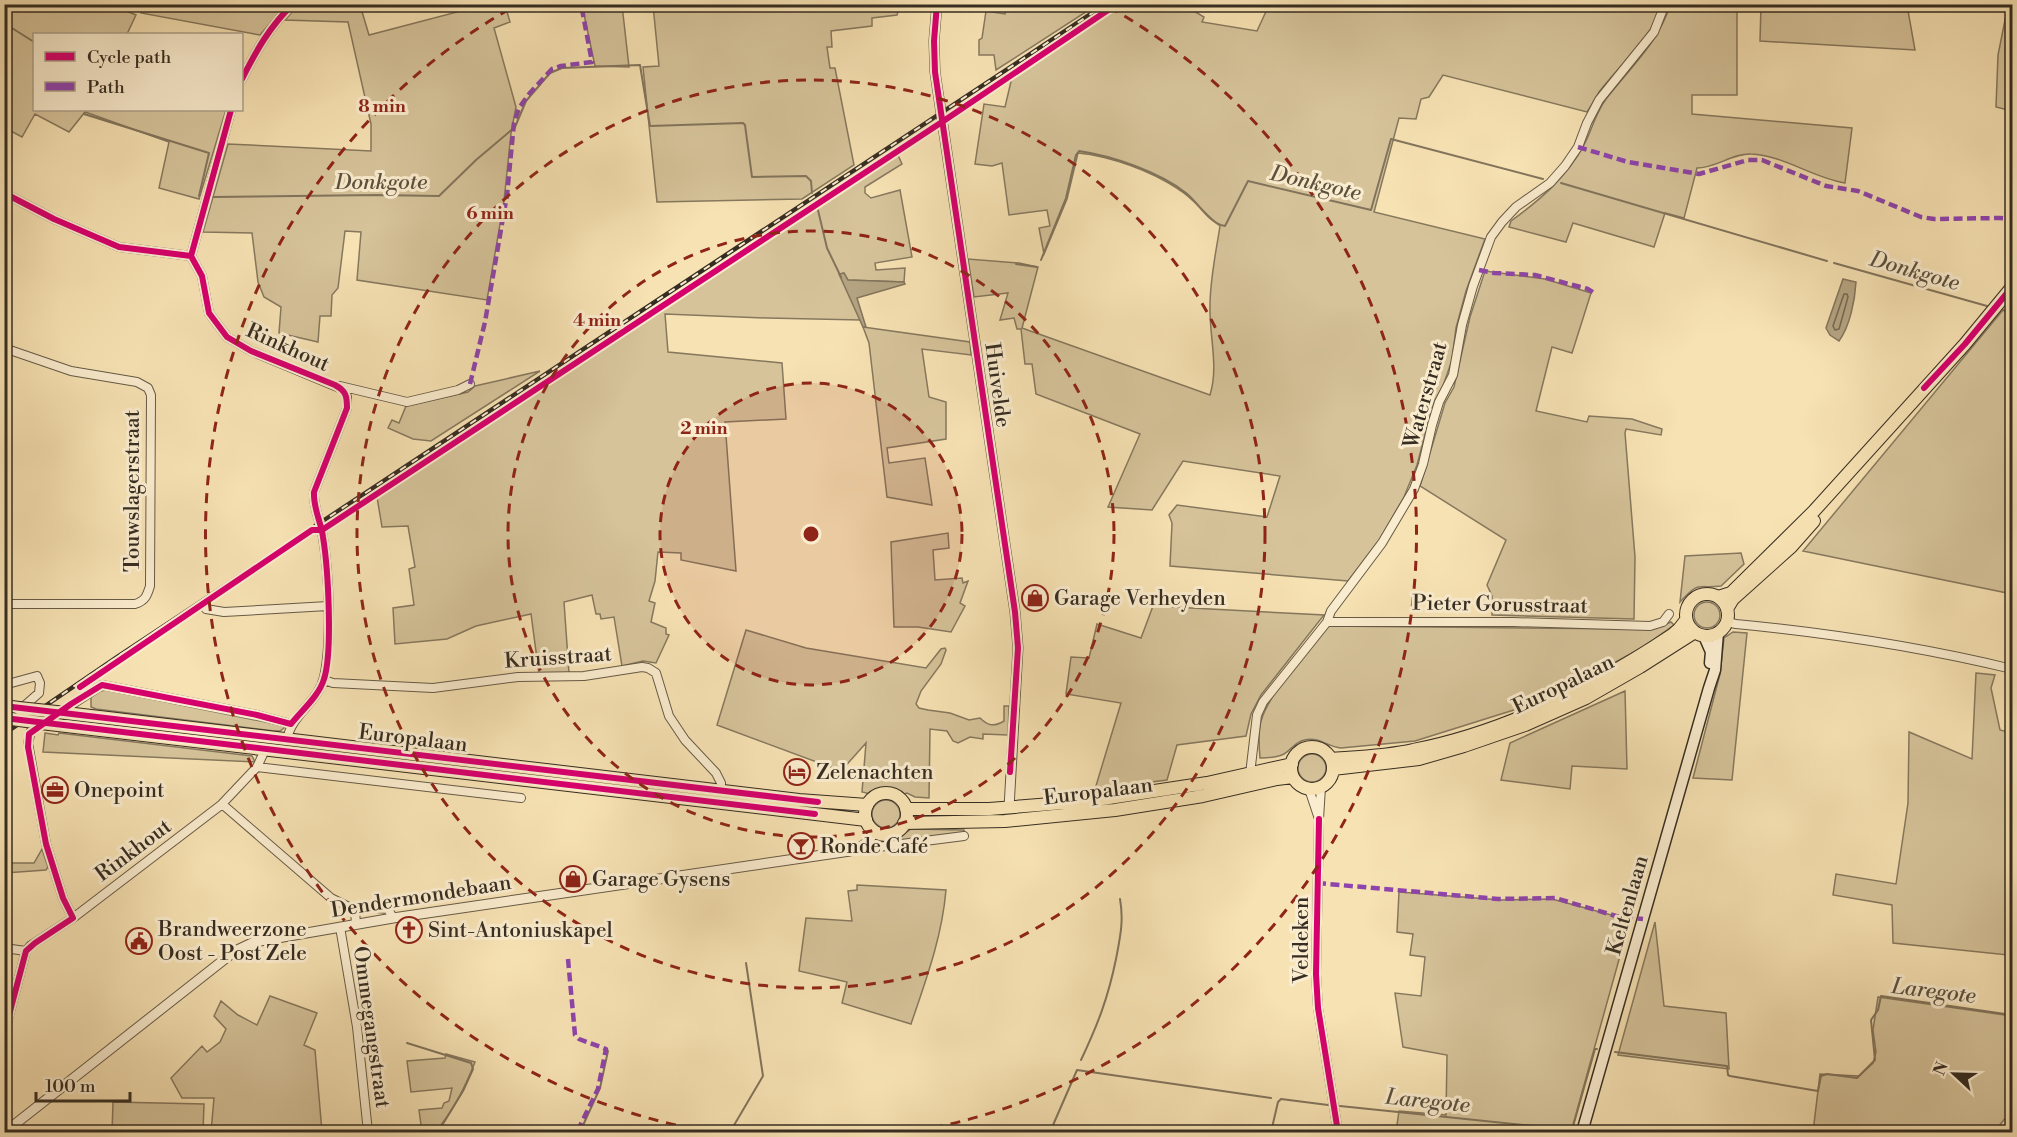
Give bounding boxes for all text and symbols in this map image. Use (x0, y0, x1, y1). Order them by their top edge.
legend (33, 33, 243, 111)
text: Cycle path (87, 46, 171, 69)
text: Path (87, 76, 125, 99)
text: 8 min (358, 95, 406, 118)
water label: Donkgote (1267, 160, 1364, 207)
water label: Donkgote (334, 169, 427, 196)
text: 6 min (466, 202, 514, 225)
water label: Donkgote (1866, 245, 1963, 297)
text: 4 min (573, 309, 621, 332)
street label: Rinkhout (242, 318, 334, 378)
street label: Waterstraat (1398, 338, 1454, 453)
street label: Huivelde (978, 341, 1016, 429)
street label: Touwslagerstraat (120, 409, 146, 572)
text: 2 min (680, 417, 728, 440)
centre of rings (801, 524, 821, 544)
shop icon: Garage Verheyden (1020, 583, 1050, 613)
place label: Garage Verheyden (1054, 586, 1226, 612)
street label: Pieter Gorusstraat (1412, 590, 1589, 620)
street label: Kruisstraat (504, 641, 613, 675)
street label: Europalaan (1508, 649, 1619, 721)
street label: Europalaan (357, 719, 469, 759)
hotel icon: Zelenachten (782, 757, 812, 787)
place label: Zelenachten (816, 760, 934, 786)
street label: Europalaan (1042, 772, 1155, 812)
office icon: Onepoint (40, 775, 70, 805)
place label: Onepoint (74, 778, 165, 804)
street label: Rinkhout (90, 813, 177, 888)
bar icon: Ronde Café (786, 831, 816, 861)
place label: Ronde Café (820, 834, 928, 860)
street label: Keltenlaan (1601, 852, 1655, 958)
shop icon: Garage Gysens (558, 864, 588, 894)
place label: Garage Gysens (592, 867, 730, 893)
street label: Dendermondebaan (329, 870, 514, 924)
street label: Veldeken (1289, 896, 1315, 984)
church icon: Sint-Antoniuskapel (394, 915, 424, 945)
place label: Brandweerzone Oost - Post Zele (157, 917, 307, 967)
place label: Sint-Antoniuskapel (428, 918, 613, 944)
public building icon: Brandweerzone Oost - Post Zele (124, 926, 154, 956)
street label: Ommegangstraat (347, 945, 395, 1110)
water label: Laregote (1889, 973, 1977, 1010)
north arrow (1924, 1044, 1984, 1104)
text: N (1929, 1059, 1953, 1078)
scale bar (36, 1065, 130, 1103)
text: 100 m (45, 1075, 96, 1098)
water label: Laregote (1383, 1084, 1471, 1119)

